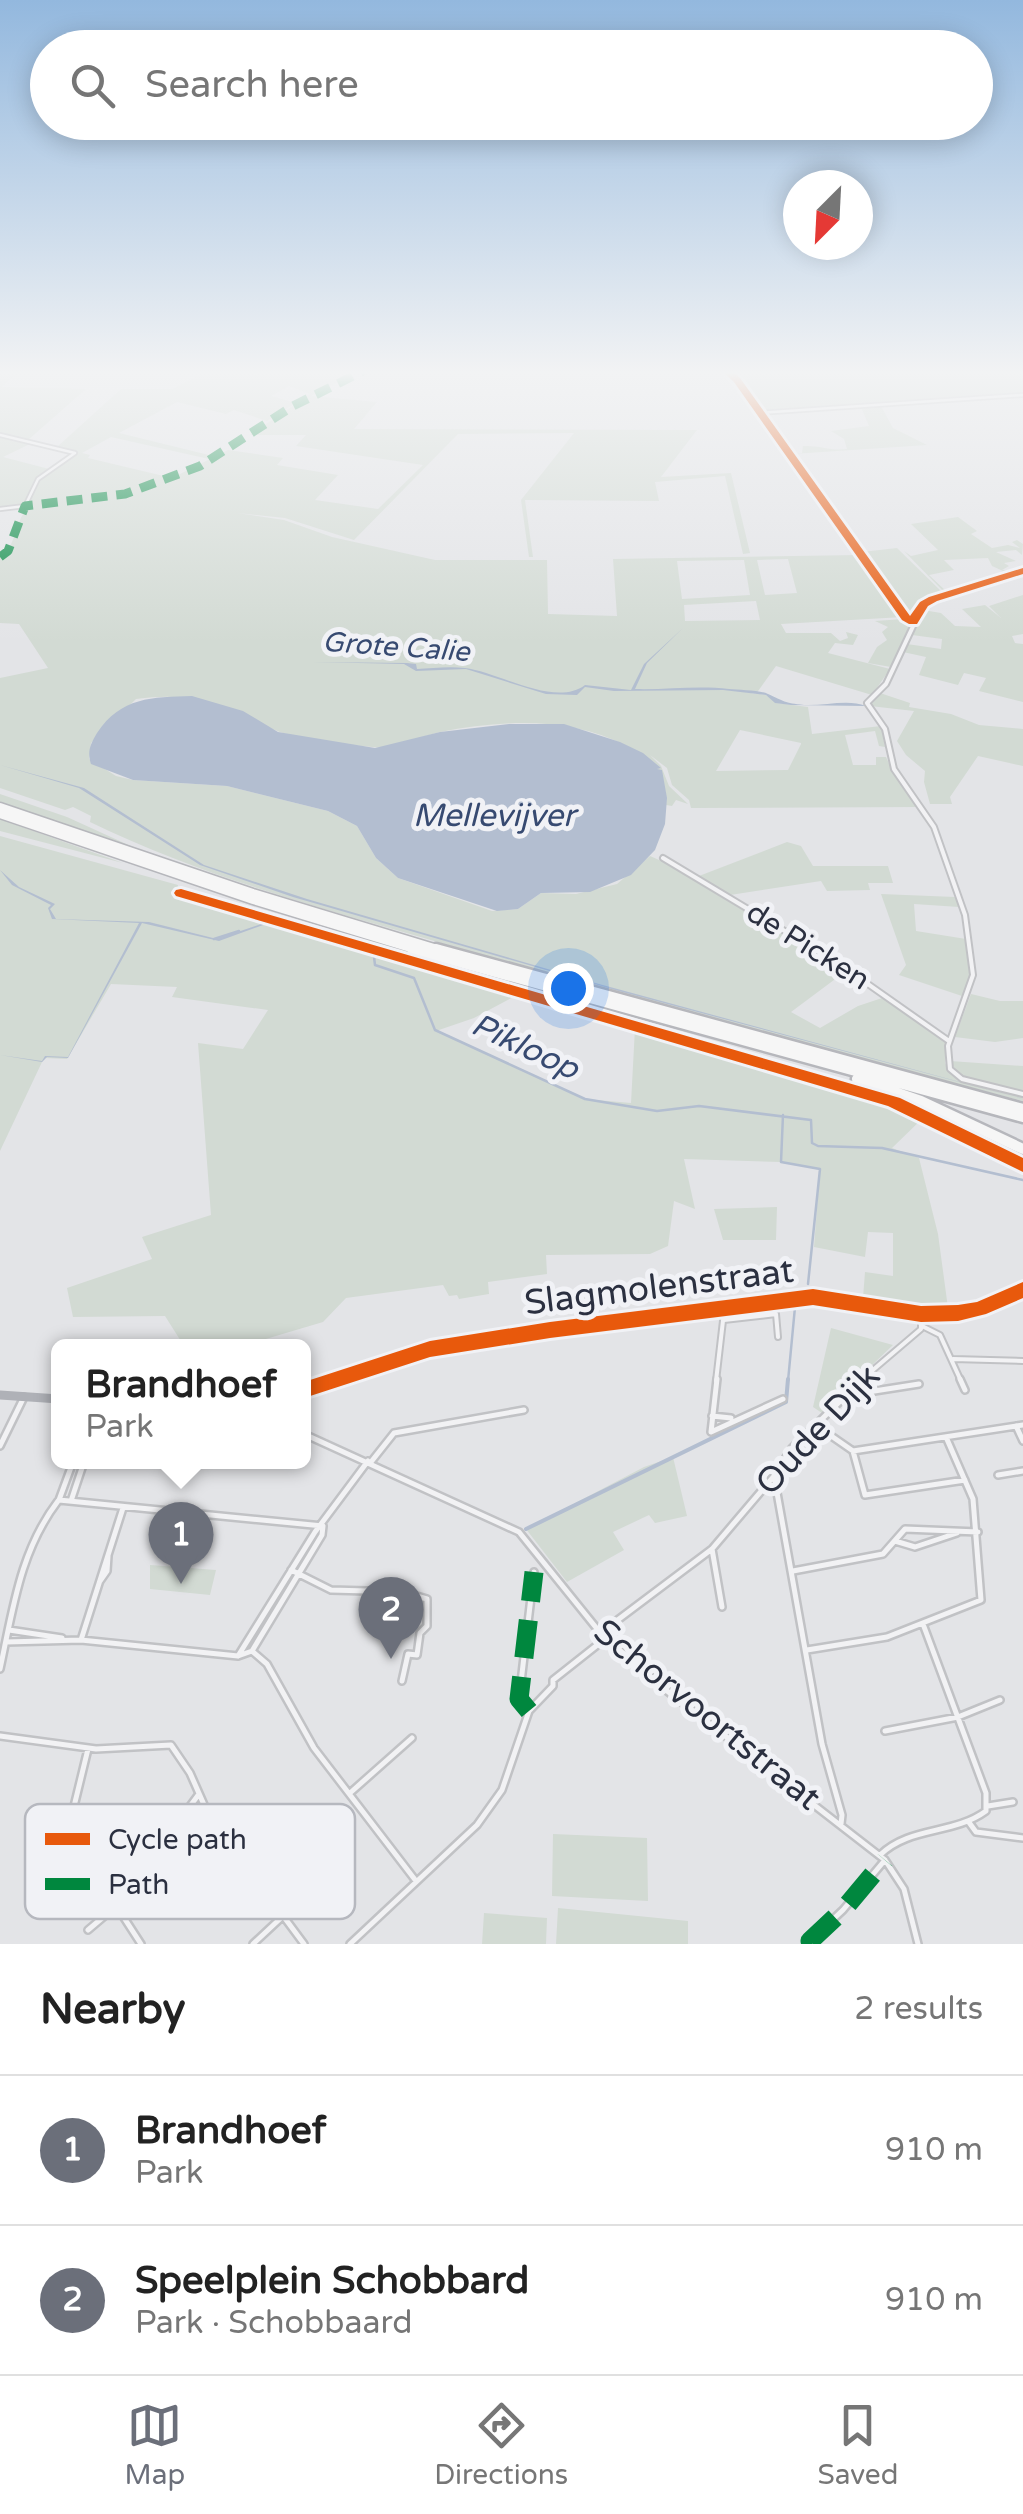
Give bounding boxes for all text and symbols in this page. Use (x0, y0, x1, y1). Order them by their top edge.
search box (30, 30, 993, 140)
icon: search (65, 58, 120, 113)
text: Search here (145, 62, 359, 108)
north arrow (783, 170, 873, 260)
water label: Grote Calie (321, 625, 473, 669)
water label: Mellevijver (413, 797, 579, 835)
street label: de Picken (740, 894, 876, 998)
your location (543, 963, 594, 1014)
water label: Pikloop (465, 1006, 586, 1089)
street label: Slagmolenstraat (522, 1250, 796, 1324)
popup (51, 1339, 311, 1469)
street label: Oude Dijk (747, 1356, 889, 1504)
text: Brandhoef (85, 1362, 277, 1408)
text: Park (85, 1408, 154, 1446)
pin: 1 (148, 1502, 214, 1584)
pin: 2 (358, 1576, 424, 1659)
street label: Schorvoortstraat (585, 1611, 829, 1819)
legend (25, 1804, 355, 1919)
text: Cycle path (108, 1823, 247, 1857)
text: Path (108, 1868, 169, 1902)
text: Nearby (40, 1984, 185, 2035)
text: 2 results (854, 1990, 983, 2028)
text: Brandhoef (135, 2108, 326, 2154)
text: 1 (62, 2131, 83, 2169)
text: 910 m (885, 2131, 983, 2169)
text: Park (135, 2154, 203, 2192)
text: Speelplein Schobbard (135, 2258, 529, 2304)
text: 2 (62, 2281, 83, 2319)
text: 910 m (885, 2281, 983, 2319)
text: Park · Schobbaard (135, 2304, 412, 2342)
tab: Map (125, 2398, 185, 2492)
tab: Directions (434, 2398, 568, 2492)
tab: Saved (817, 2398, 898, 2492)

